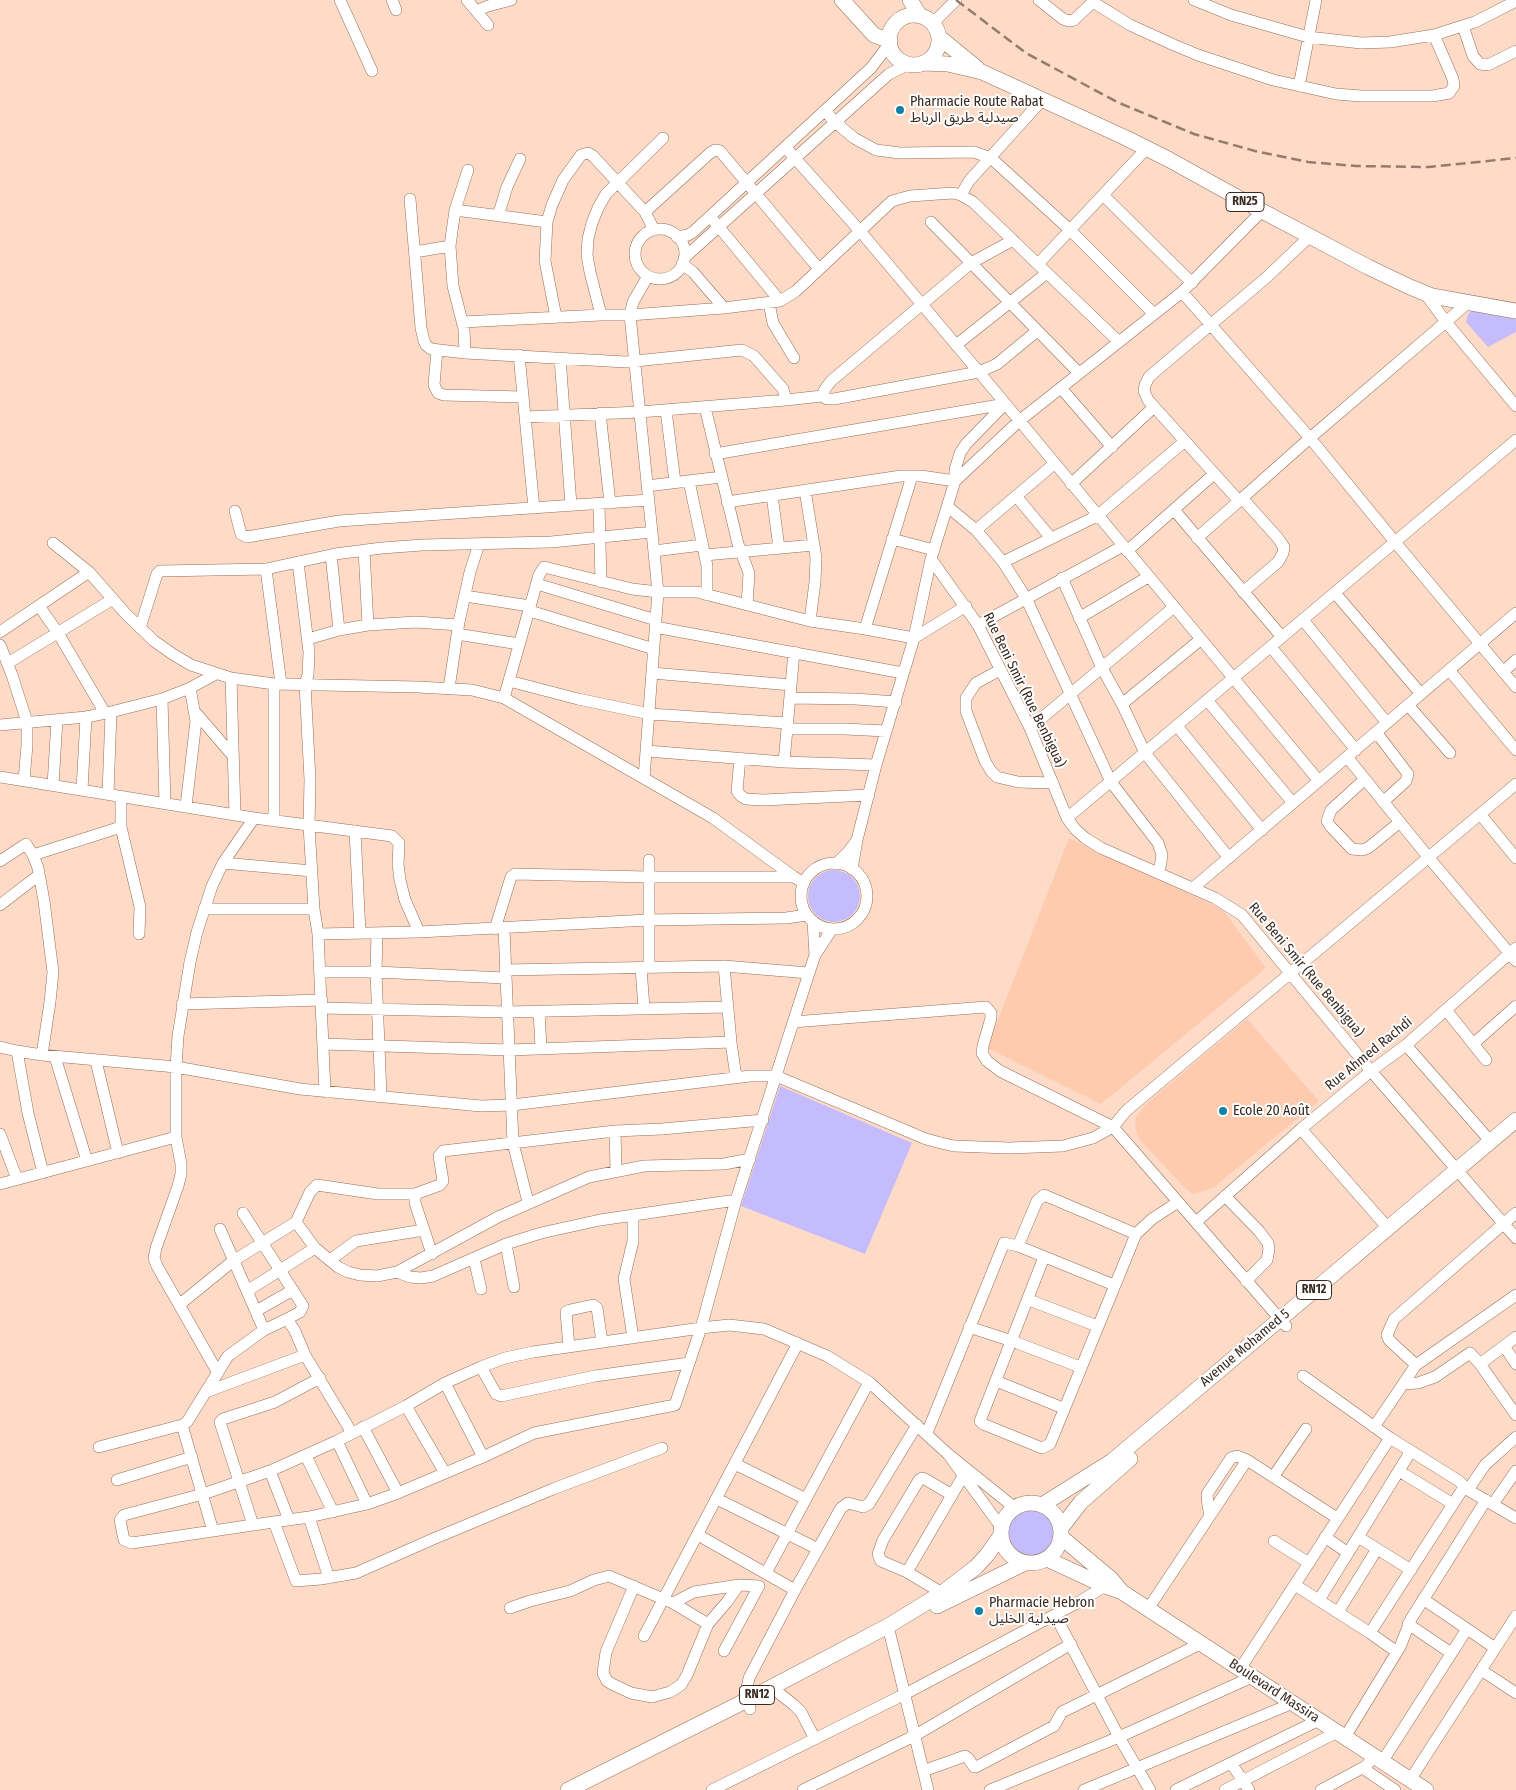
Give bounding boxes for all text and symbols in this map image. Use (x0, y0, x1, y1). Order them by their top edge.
place label: Pharmacie Route Rabat صيدلية طريق الرباط (910, 94, 1043, 126)
marker: Pharmacie Route Rabat صيدلية طريق الرباط (894, 104, 906, 116)
road number: RN25 (1226, 192, 1264, 212)
street label: Rue Beni Smir (Rue Benbigua) (979, 610, 1069, 770)
street label: Rue Beni Smir (Rue Benbigua) (1245, 899, 1367, 1041)
street label: Rue Ahmed Rachdi (1322, 1014, 1416, 1094)
place label: Ecole 20 Août (1233, 1103, 1310, 1119)
marker: Ecole 20 Août (1217, 1105, 1229, 1117)
road number: RN12 (1296, 1280, 1332, 1300)
street label: Avenue Mohamed 5 (1197, 1306, 1293, 1390)
place label: Pharmacie Hebron صيدلية الخليل (989, 1595, 1095, 1628)
marker: Pharmacie Hebron صيدلية الخليل (973, 1605, 985, 1617)
street label: Boulevard Massira (1226, 1656, 1322, 1726)
road number: RN12 (740, 1686, 774, 1704)

